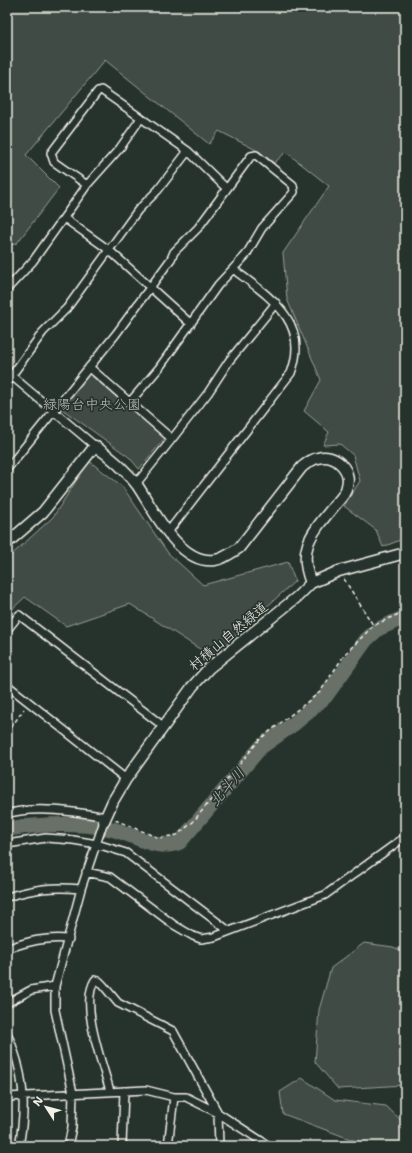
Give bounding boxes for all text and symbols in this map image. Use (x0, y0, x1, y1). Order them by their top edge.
park label: 緑陽台中央公園 (43, 395, 141, 413)
street label: 村積山自然緑道 (185, 598, 271, 674)
water label: 北斗川 (205, 763, 249, 811)
north arrow (26, 1087, 66, 1127)
text: N (30, 1093, 47, 1109)

